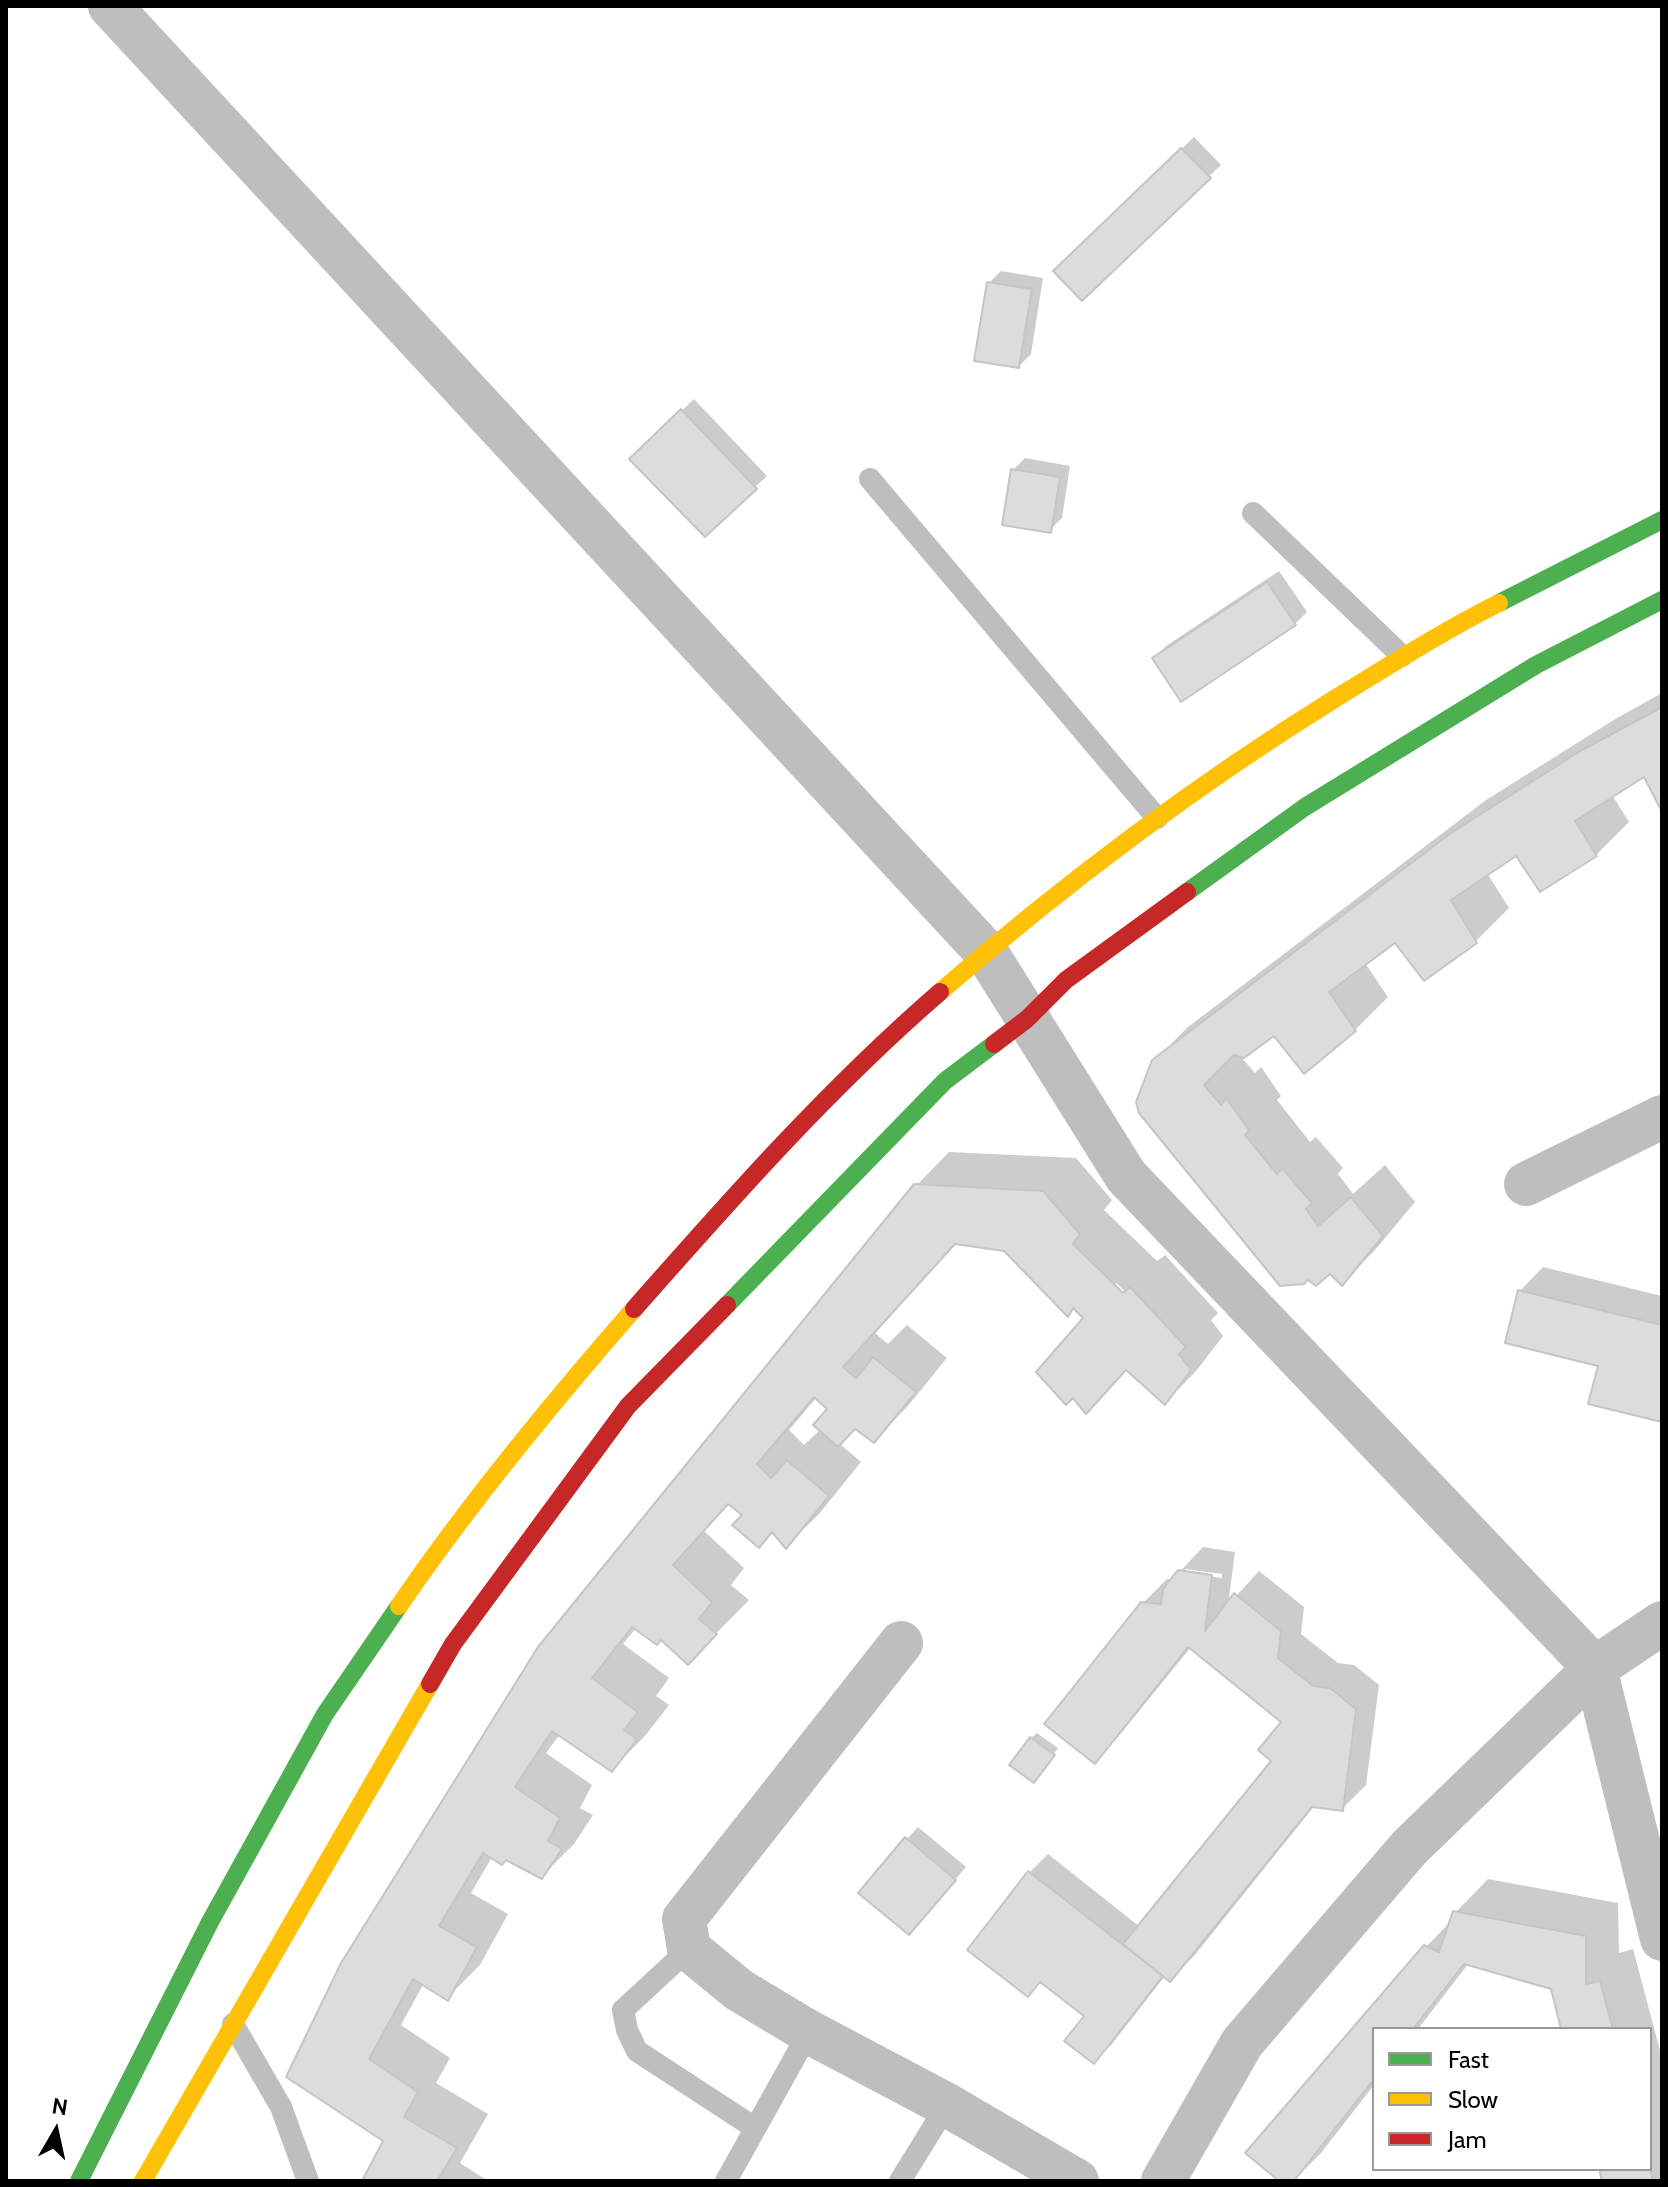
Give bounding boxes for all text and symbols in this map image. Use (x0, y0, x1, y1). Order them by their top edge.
legend (1372, 2027, 1652, 2171)
text: Fast (1448, 2045, 1489, 2074)
text: Slow (1448, 2085, 1498, 2114)
north arrow (16, 2091, 96, 2171)
text: N (50, 2092, 70, 2121)
text: Jam (1448, 2125, 1486, 2154)

